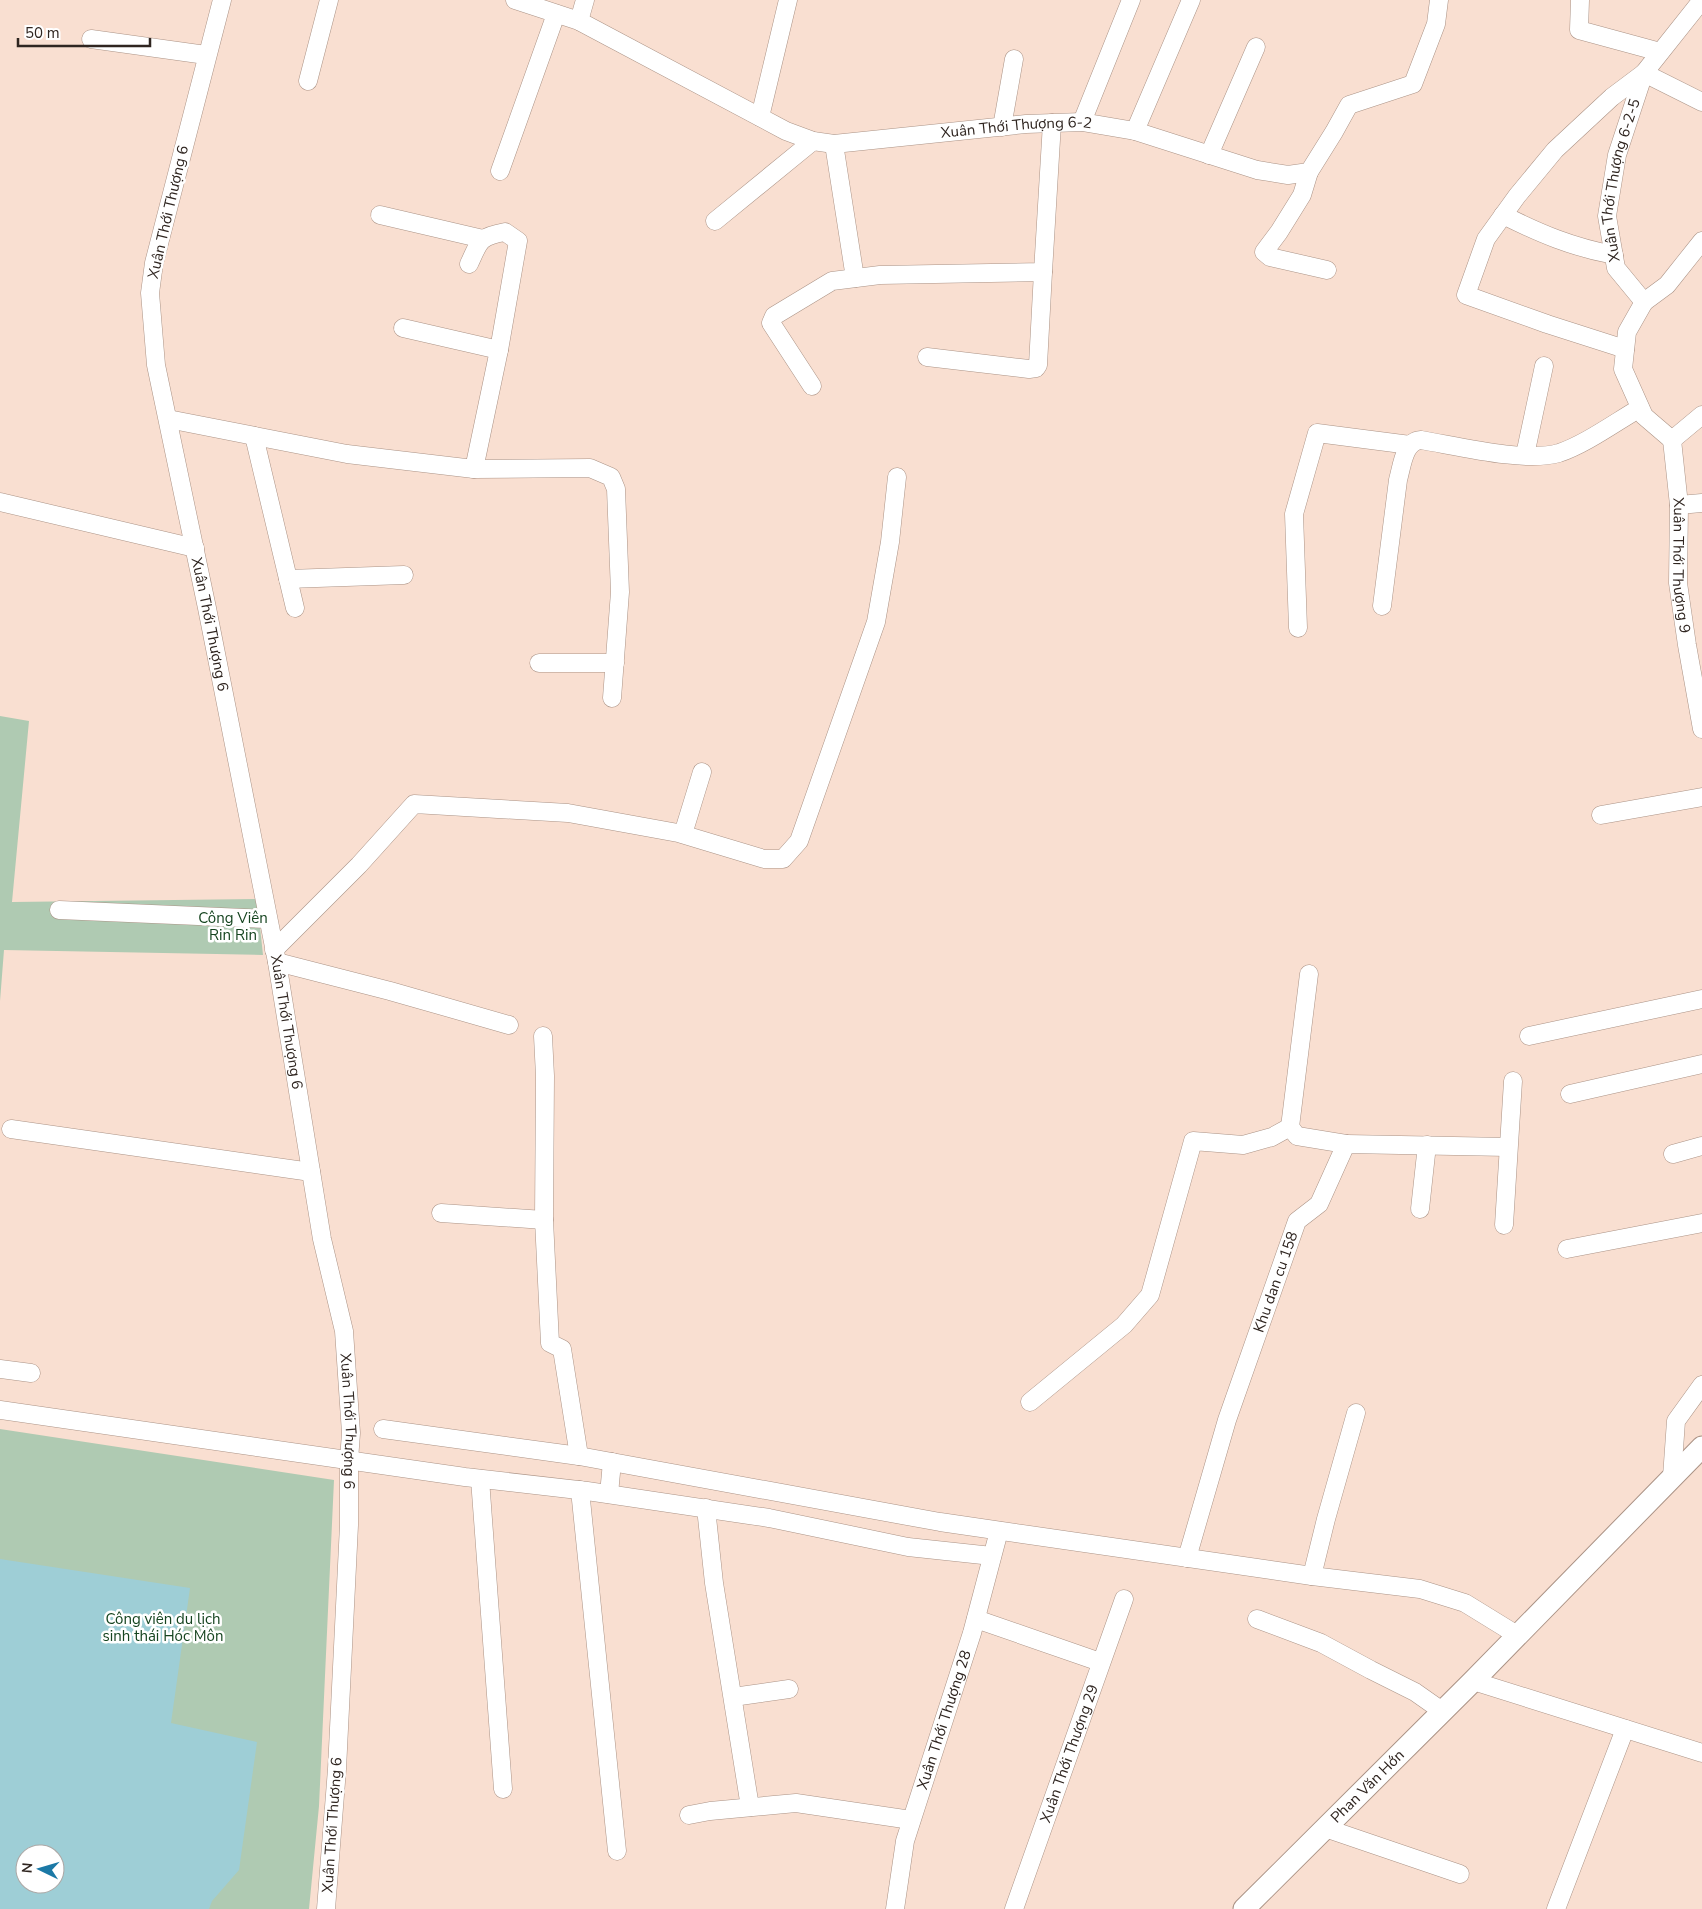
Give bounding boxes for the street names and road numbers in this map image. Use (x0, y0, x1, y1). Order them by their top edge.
street label: Xuân Thới Thượng 6-2-5 (1597, 96, 1645, 263)
street label: Xuân Thới Thượng 6-2 (940, 112, 1094, 143)
street label: Xuân Thới Thượng 6 (143, 143, 193, 281)
street label: Xuân Thới Thượng 9 (1668, 496, 1695, 635)
street label: Xuân Thới Thượng 6 (187, 555, 233, 693)
street label: Xuân Thới Thượng 6 (266, 953, 308, 1091)
street label: Khu dan cu 158 (1249, 1229, 1303, 1335)
street label: Xuân Thới Thượng 6 (336, 1353, 361, 1489)
street label: Xuân Thới Thượng 28 (912, 1648, 976, 1792)
street label: Xuân Thới Thượng 29 (1035, 1682, 1103, 1825)
street label: Phan Văn Hớn (1326, 1745, 1409, 1827)
street label: Xuân Thới Thượng 6 (317, 1756, 347, 1894)

